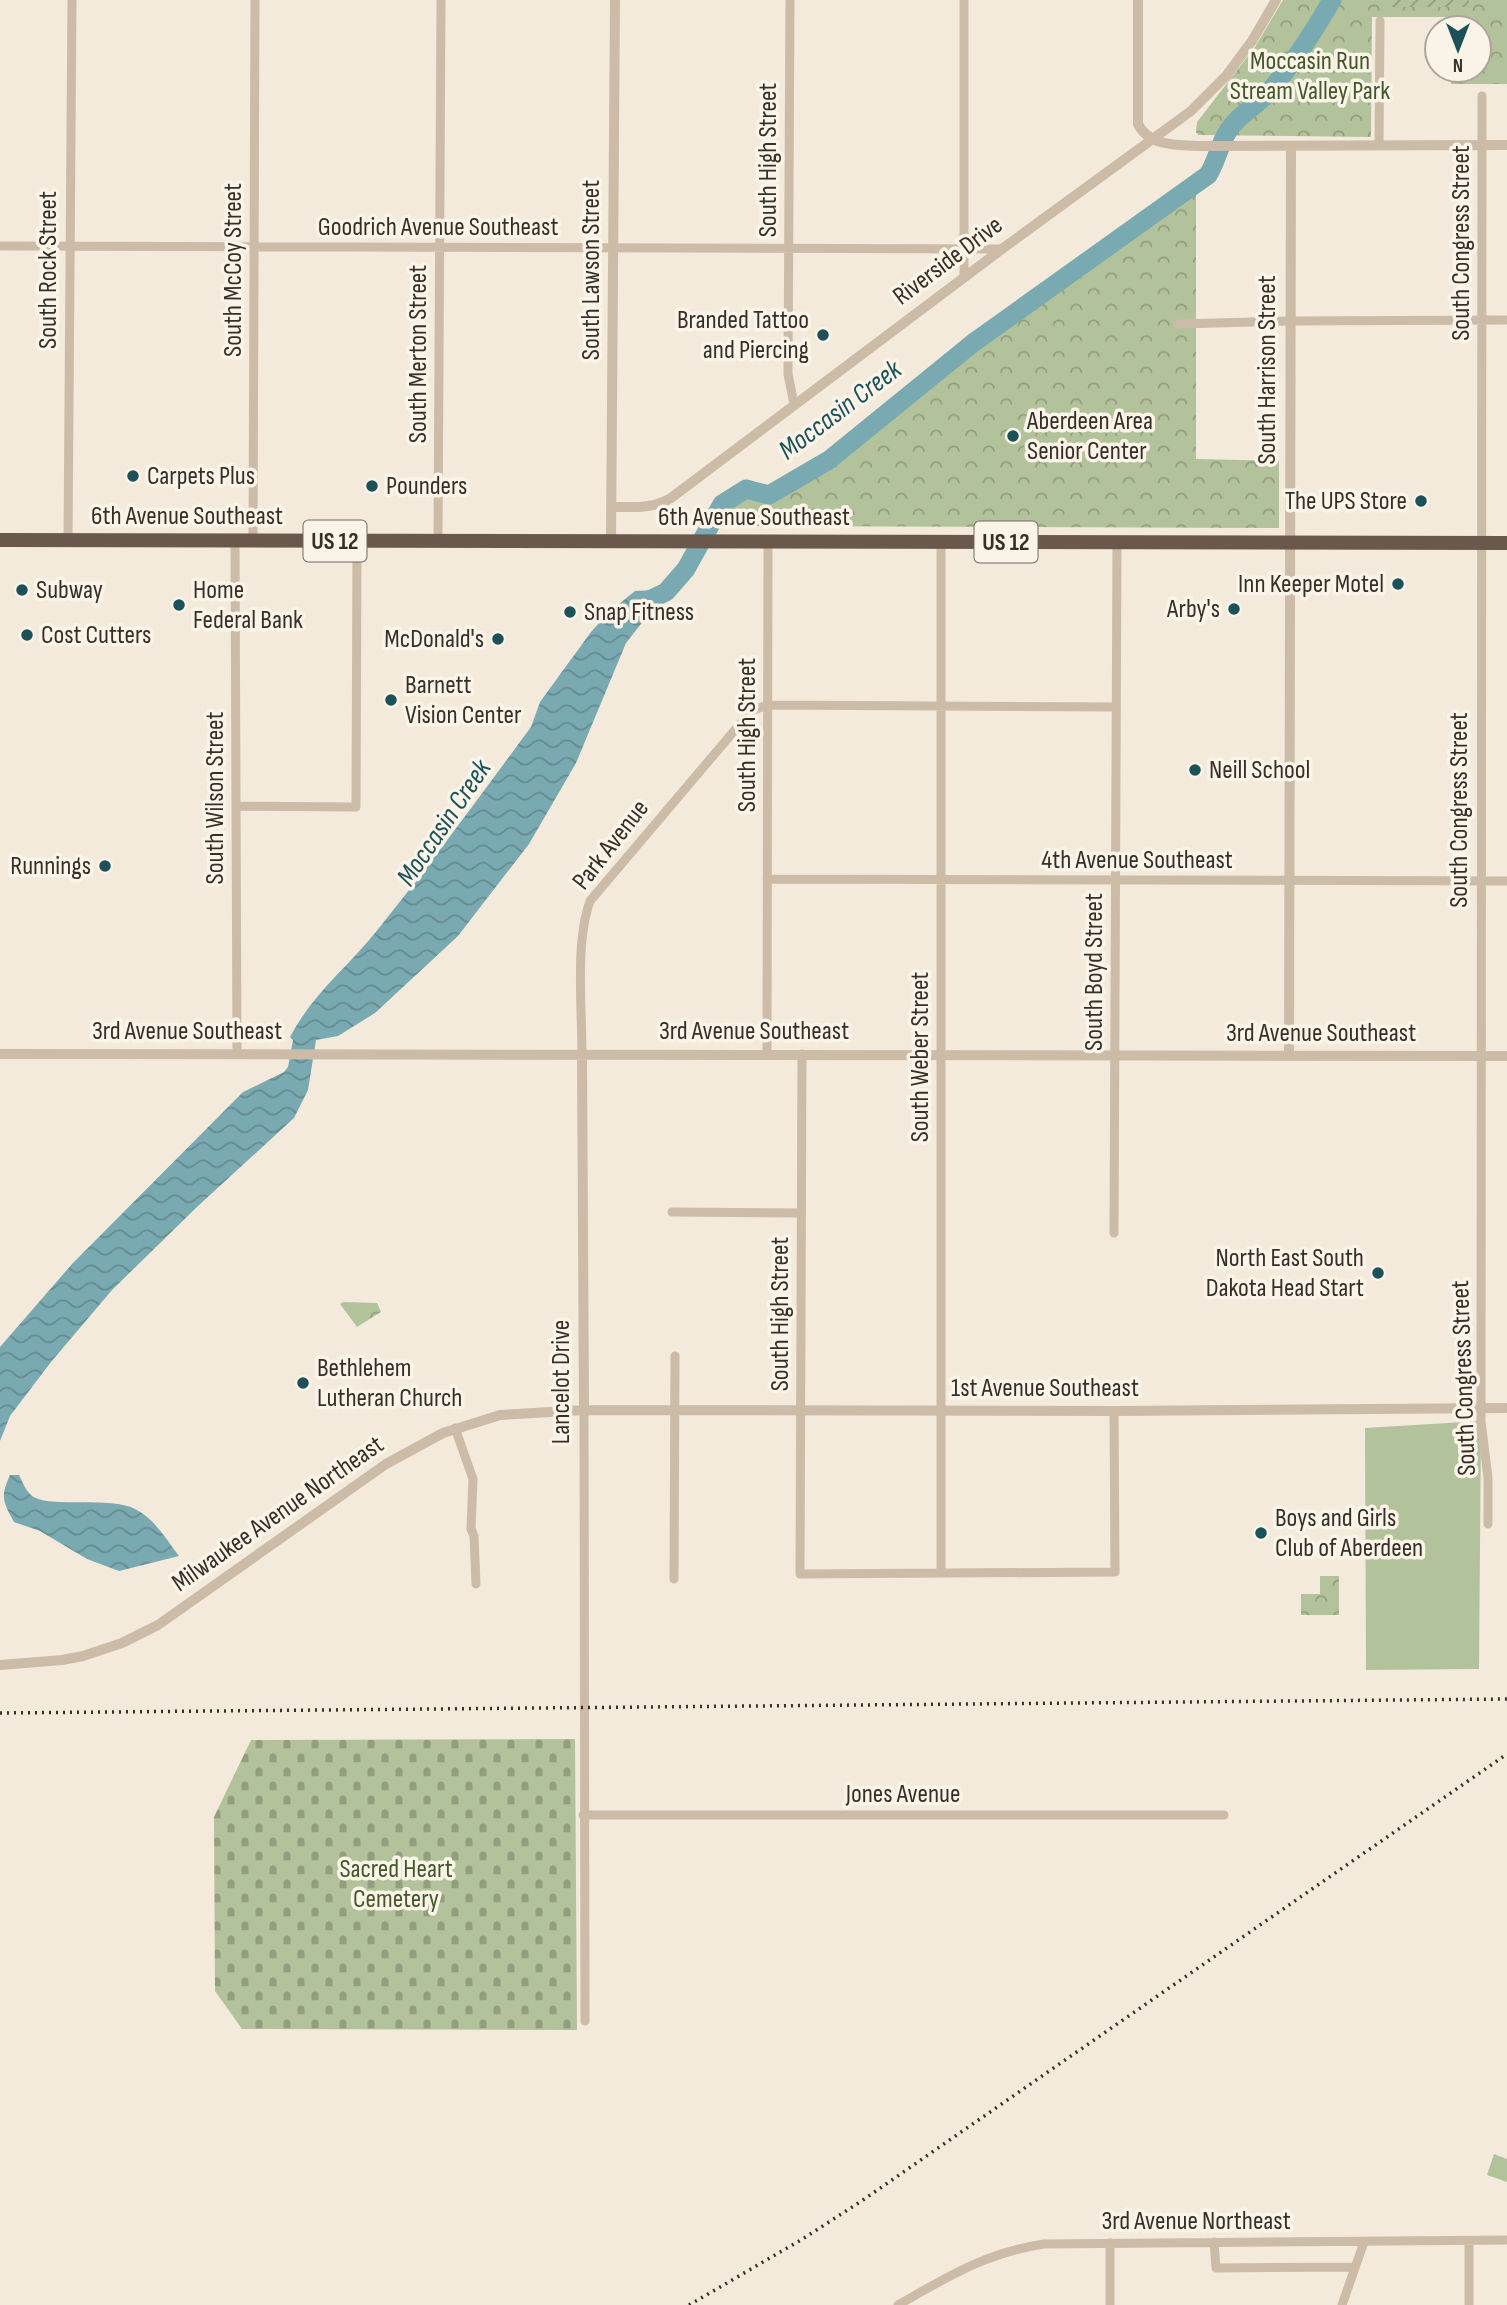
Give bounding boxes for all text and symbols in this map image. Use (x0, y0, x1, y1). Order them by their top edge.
north arrow (1423, 14, 1493, 84)
park label: Moccasin Run Stream Valley Park (1230, 46, 1390, 107)
text: N (1453, 53, 1463, 76)
street label: South High Street (753, 83, 784, 237)
street label: South Congress Street (1446, 145, 1477, 341)
street label: South Lawson Street (576, 180, 607, 360)
street label: South McCoy Street (218, 183, 249, 357)
street label: South Rock Street (33, 191, 64, 349)
street label: Riverside Drive (887, 210, 1009, 312)
street label: Goodrich Avenue Southeast (318, 212, 558, 243)
street label: South Merton Street (403, 265, 434, 443)
street label: South Harrison Street (1252, 275, 1283, 465)
place label: Branded Tattoo and Piercing (677, 305, 809, 366)
marker: Branded Tattoo and Piercing (815, 327, 831, 343)
water label: Moccasin Creek (772, 352, 909, 467)
place label: Aberdeen Area Senior Center (1026, 406, 1153, 467)
marker: Aberdeen Area Senior Center (1005, 428, 1021, 444)
place label: Carpets Plus (147, 461, 255, 492)
marker: Carpets Plus (125, 468, 141, 484)
place label: Pounders (386, 471, 467, 502)
marker: Pounders (364, 478, 380, 494)
place label: The UPS Store (1285, 486, 1407, 517)
marker: The UPS Store (1413, 493, 1429, 509)
street label: 6th Avenue Southeast (91, 501, 283, 532)
street label: 6th Avenue Southeast (658, 502, 850, 533)
road number: US 12 (304, 520, 366, 562)
road number: US 12 (974, 522, 1038, 562)
place label: Inn Keeper Motel (1238, 569, 1384, 600)
place label: Subway (36, 575, 103, 606)
place label: Home Federal Bank (193, 575, 303, 636)
marker: Inn Keeper Motel (1390, 576, 1406, 592)
marker: Subway (14, 582, 30, 598)
place label: Arby's (1166, 594, 1220, 625)
marker: Home Federal Bank (171, 597, 187, 613)
place label: Snap Fitness (584, 597, 694, 628)
marker: Arby's (1226, 601, 1242, 617)
marker: Snap Fitness (562, 604, 578, 620)
place label: Cost Cutters (41, 620, 151, 651)
place label: McDonald's (384, 624, 484, 655)
marker: Cost Cutters (19, 627, 35, 643)
marker: McDonald's (490, 631, 506, 647)
street label: South High Street (732, 658, 763, 812)
place label: Barnett Vision Center (405, 670, 522, 731)
marker: Barnett Vision Center (383, 692, 399, 708)
street label: South Wilson Street (200, 712, 231, 884)
street label: South Congress Street (1444, 712, 1475, 908)
water label: Moccasin Creek (390, 752, 499, 892)
place label: Neill School (1209, 755, 1310, 786)
marker: Neill School (1187, 762, 1203, 778)
street label: Park Avenue (566, 794, 656, 896)
street label: 4th Avenue Southeast (1041, 845, 1233, 876)
place label: Runnings (10, 851, 91, 882)
marker: Runnings (97, 858, 113, 874)
street label: South Boyd Street (1079, 893, 1110, 1051)
street label: South Weber Street (905, 972, 936, 1142)
street label: 3rd Avenue Southeast (92, 1016, 282, 1047)
street label: 3rd Avenue Southeast (659, 1016, 849, 1047)
street label: 3rd Avenue Southeast (1226, 1018, 1416, 1049)
street label: South High Street (765, 1237, 796, 1391)
place label: North East South Dakota Head Start (1206, 1243, 1364, 1304)
marker: North East South Dakota Head Start (1370, 1265, 1386, 1281)
street label: South Congress Street (1445, 1280, 1483, 1476)
street label: Lancelot Drive (546, 1320, 577, 1444)
place label: Bethlehem Lutheran Church (317, 1353, 463, 1414)
street label: 1st Avenue Southeast (951, 1373, 1139, 1404)
marker: Bethlehem Lutheran Church (295, 1375, 311, 1391)
street label: Milwaukee Avenue Northeast (166, 1429, 390, 1599)
place label: Boys and Girls Club of Aberdeen (1275, 1503, 1423, 1564)
marker: Boys and Girls Club of Aberdeen (1253, 1525, 1269, 1541)
street label: Jones Avenue (845, 1779, 960, 1810)
park label: Sacred Heart Cemetery (339, 1854, 453, 1915)
street label: 3rd Avenue Northeast (1101, 2206, 1291, 2237)

